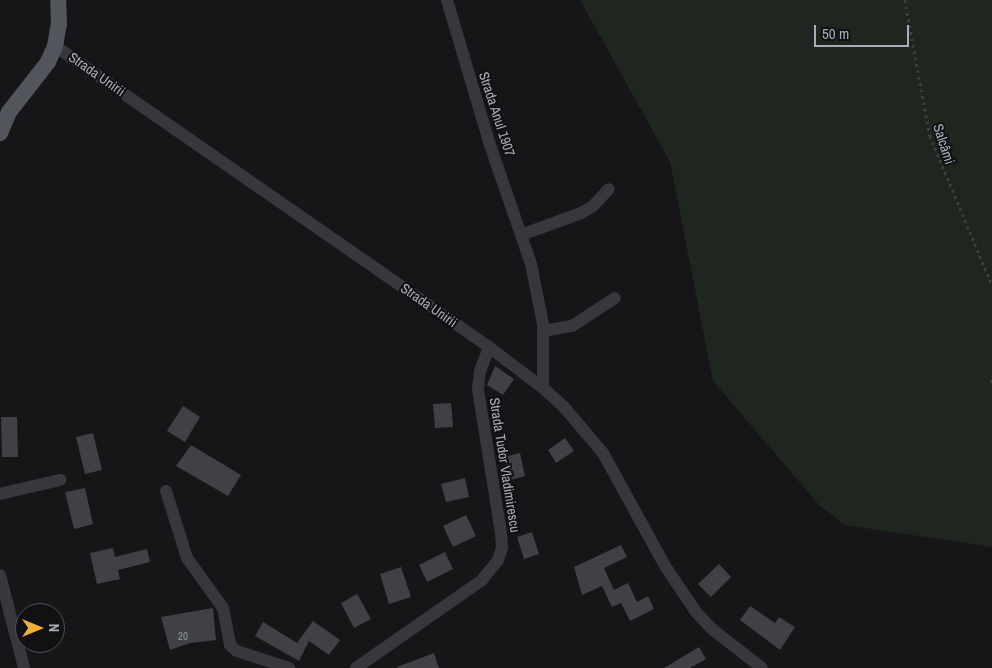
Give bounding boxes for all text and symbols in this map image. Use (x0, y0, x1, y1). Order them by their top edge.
scale bar (817, 15, 912, 47)
text: 50 m (822, 23, 849, 44)
street label: Strada Unirii (66, 48, 128, 100)
street label: Strada Anul 1907 (475, 69, 519, 159)
street label: Salcâmi (930, 122, 958, 166)
street label: Strada Unirii (398, 279, 460, 331)
street label: Strada Tudor Vladimirescu (486, 396, 524, 534)
north arrow (15, 603, 65, 653)
text: N (45, 624, 63, 632)
house number: 20 (178, 629, 188, 643)

